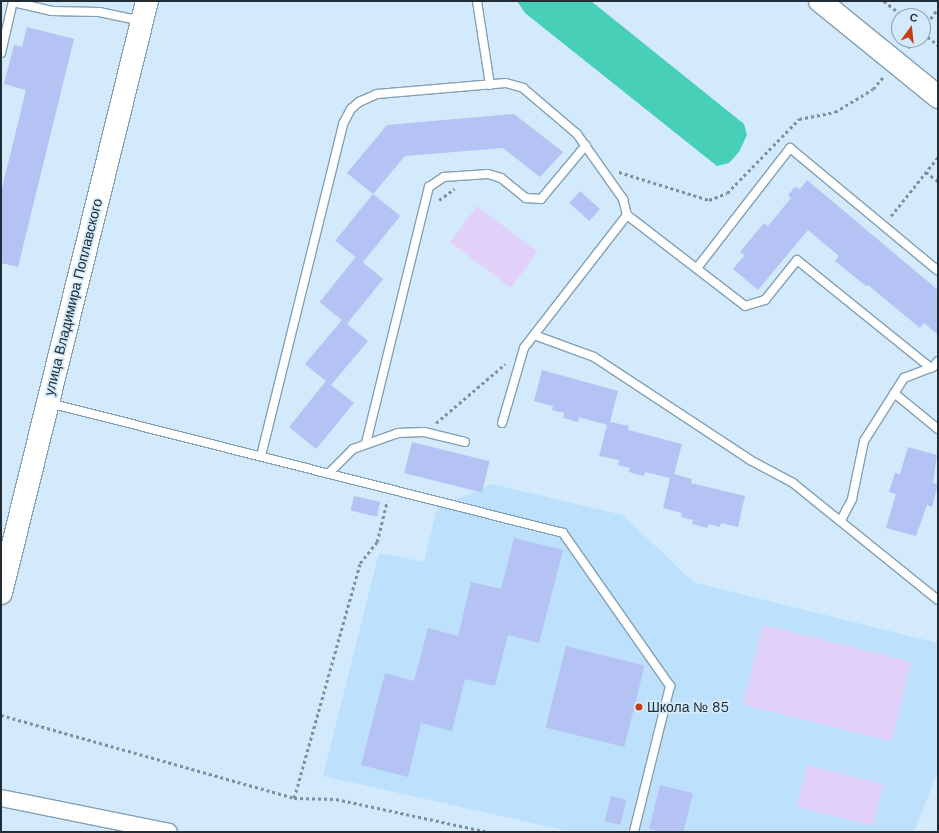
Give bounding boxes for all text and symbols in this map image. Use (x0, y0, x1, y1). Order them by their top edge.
north arrow (891, 8, 931, 48)
text: С (908, 10, 919, 25)
street label: улица Владимира Поплавского (40, 197, 106, 397)
place label: Школа № 85 (647, 699, 729, 715)
marker: Школа № 85 (634, 702, 644, 712)

